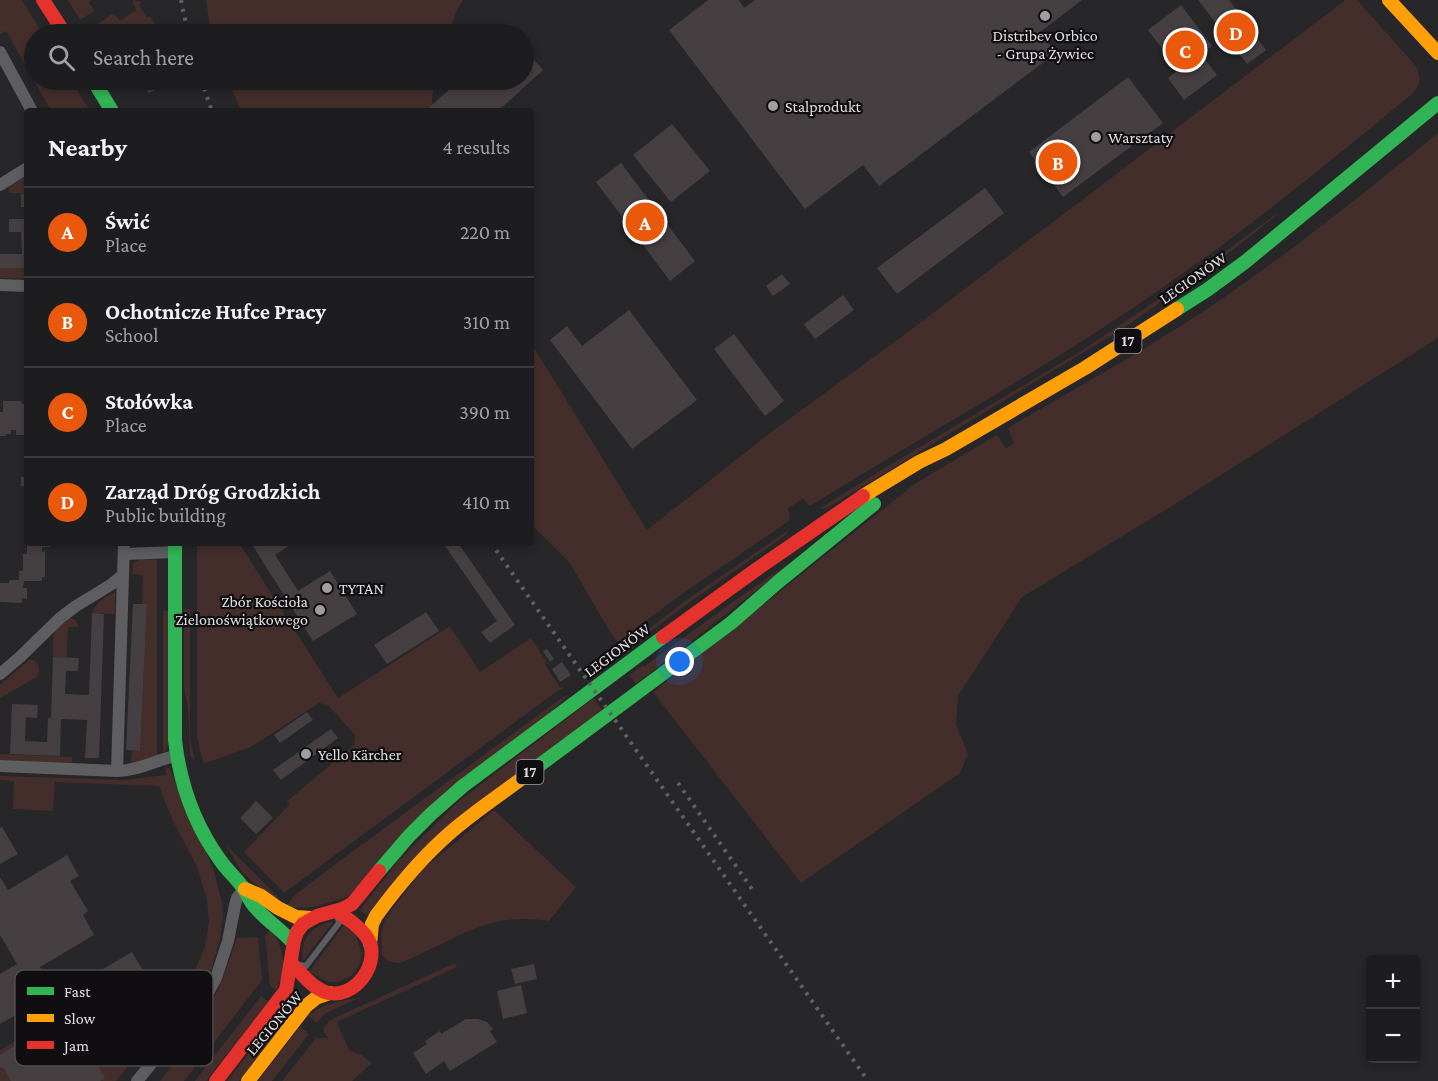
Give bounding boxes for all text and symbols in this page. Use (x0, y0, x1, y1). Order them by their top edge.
marker: Distribev Orbico - Grupa Żywiec (1038, 9, 1052, 23)
pin: D (1216, 9, 1256, 54)
search box (24, 24, 534, 90)
place label: Distribev Orbico - Grupa Żywiec (992, 27, 1098, 63)
pin: C (1166, 28, 1204, 72)
icon: search (45, 41, 78, 74)
text: Search here (93, 45, 194, 70)
place label: Stalprodukt (785, 98, 862, 116)
marker: Stalprodukt (766, 99, 780, 113)
place label: Warsztaty (1108, 129, 1174, 147)
marker: Warsztaty (1089, 130, 1103, 144)
text: Nearby (48, 133, 127, 162)
text: 4 results (443, 136, 510, 158)
pin: B (1038, 140, 1078, 184)
pin: A (626, 200, 664, 244)
text: Świć (105, 209, 150, 234)
text: A (62, 221, 73, 243)
text: 220 m (460, 221, 510, 243)
text: Place (105, 234, 147, 256)
street label: LEGIONÓW (1156, 248, 1230, 307)
text: Ochotnicze Hufce Pracy (105, 299, 326, 324)
text: B (62, 311, 73, 333)
text: 310 m (463, 311, 510, 333)
text: School (105, 324, 158, 346)
road number: 17 (1114, 329, 1142, 353)
text: Stołówka (105, 389, 193, 414)
text: C (61, 401, 74, 423)
text: 390 m (459, 401, 510, 423)
text: Place (105, 414, 147, 436)
text: Zarząd Dróg Grodzkich (105, 479, 320, 504)
text: D (61, 491, 74, 513)
text: 410 m (462, 491, 510, 513)
text: Public building (105, 504, 226, 526)
place label: TYTAN (339, 580, 384, 597)
marker: TYTAN (320, 581, 334, 595)
place label: Zbór Kościoła Zielonoświątkowego (175, 593, 309, 629)
marker: Zbór Kościoła Zielonoświątkowego (313, 603, 327, 617)
street label: LEGIONÓW (581, 620, 653, 680)
your location (665, 647, 694, 676)
place label: Yello Kärcher (318, 746, 402, 763)
marker: Yello Kärcher (299, 747, 313, 761)
road number: 17 (516, 760, 544, 784)
map controls (1366, 955, 1420, 1063)
button: + (1366, 955, 1420, 1009)
legend (15, 970, 213, 1066)
text: Fast (64, 983, 91, 1000)
street label: LEGIONÓW (242, 987, 306, 1058)
button: − (1366, 1009, 1420, 1063)
text: Slow (64, 1010, 96, 1027)
text: Jam (62, 1037, 89, 1055)

